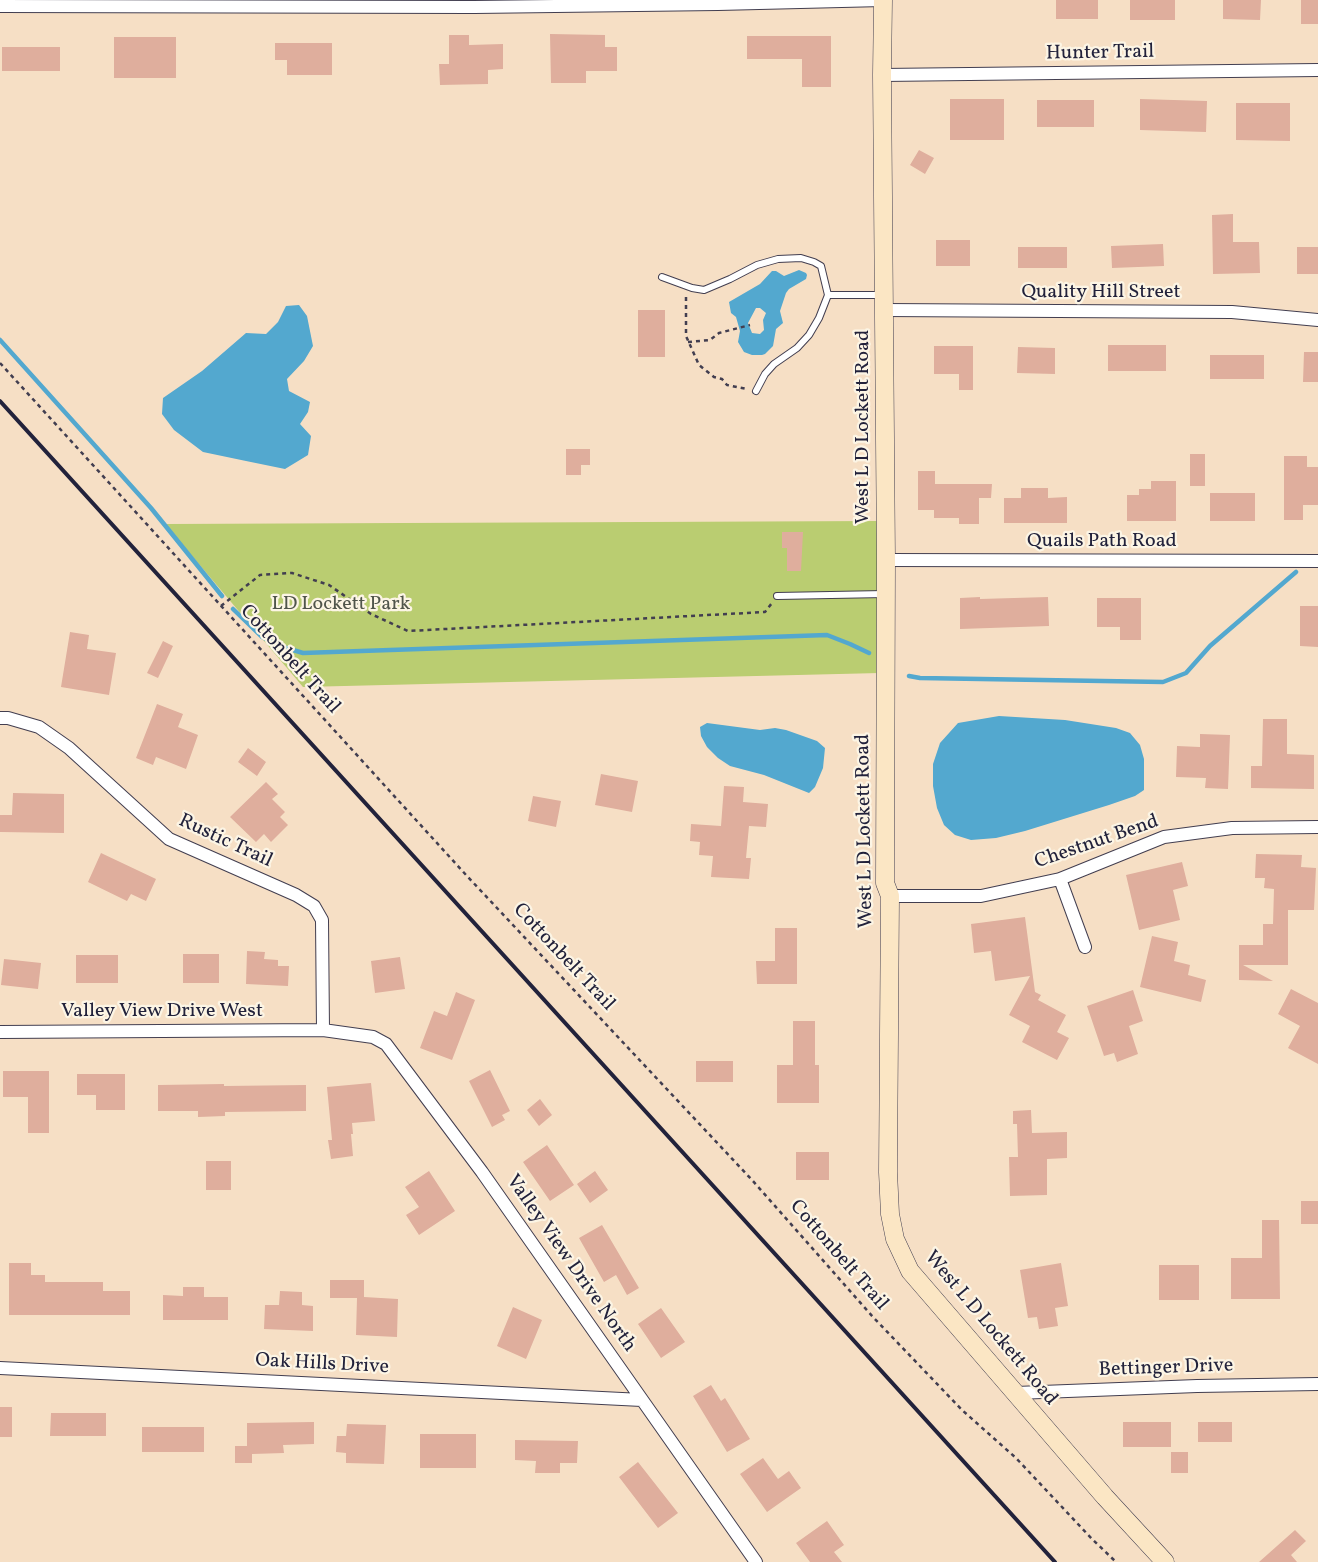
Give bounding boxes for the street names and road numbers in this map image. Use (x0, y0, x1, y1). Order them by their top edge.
street label: Hunter Trail (1046, 41, 1154, 67)
street label: Quality Hill Street (1021, 281, 1181, 305)
street label: West L D Lockett Road (852, 330, 876, 524)
street label: Quails Path Road (1027, 530, 1177, 554)
street label: Cottonbelt Trail (234, 600, 344, 720)
street label: West L D Lockett Road (852, 733, 880, 929)
street label: Rustic Trail (174, 810, 276, 874)
street label: Chestnut Bend (1032, 811, 1162, 875)
street label: Cottonbelt Trail (507, 899, 619, 1017)
street label: Valley View Drive West (61, 1000, 263, 1024)
street label: Valley View Drive North (500, 1171, 640, 1357)
street label: Cottonbelt Trail (783, 1196, 893, 1316)
street label: West L D Lockett Road (918, 1247, 1062, 1411)
street label: Oak Hills Drive (255, 1350, 389, 1380)
street label: Bettinger Drive (1098, 1355, 1234, 1383)

